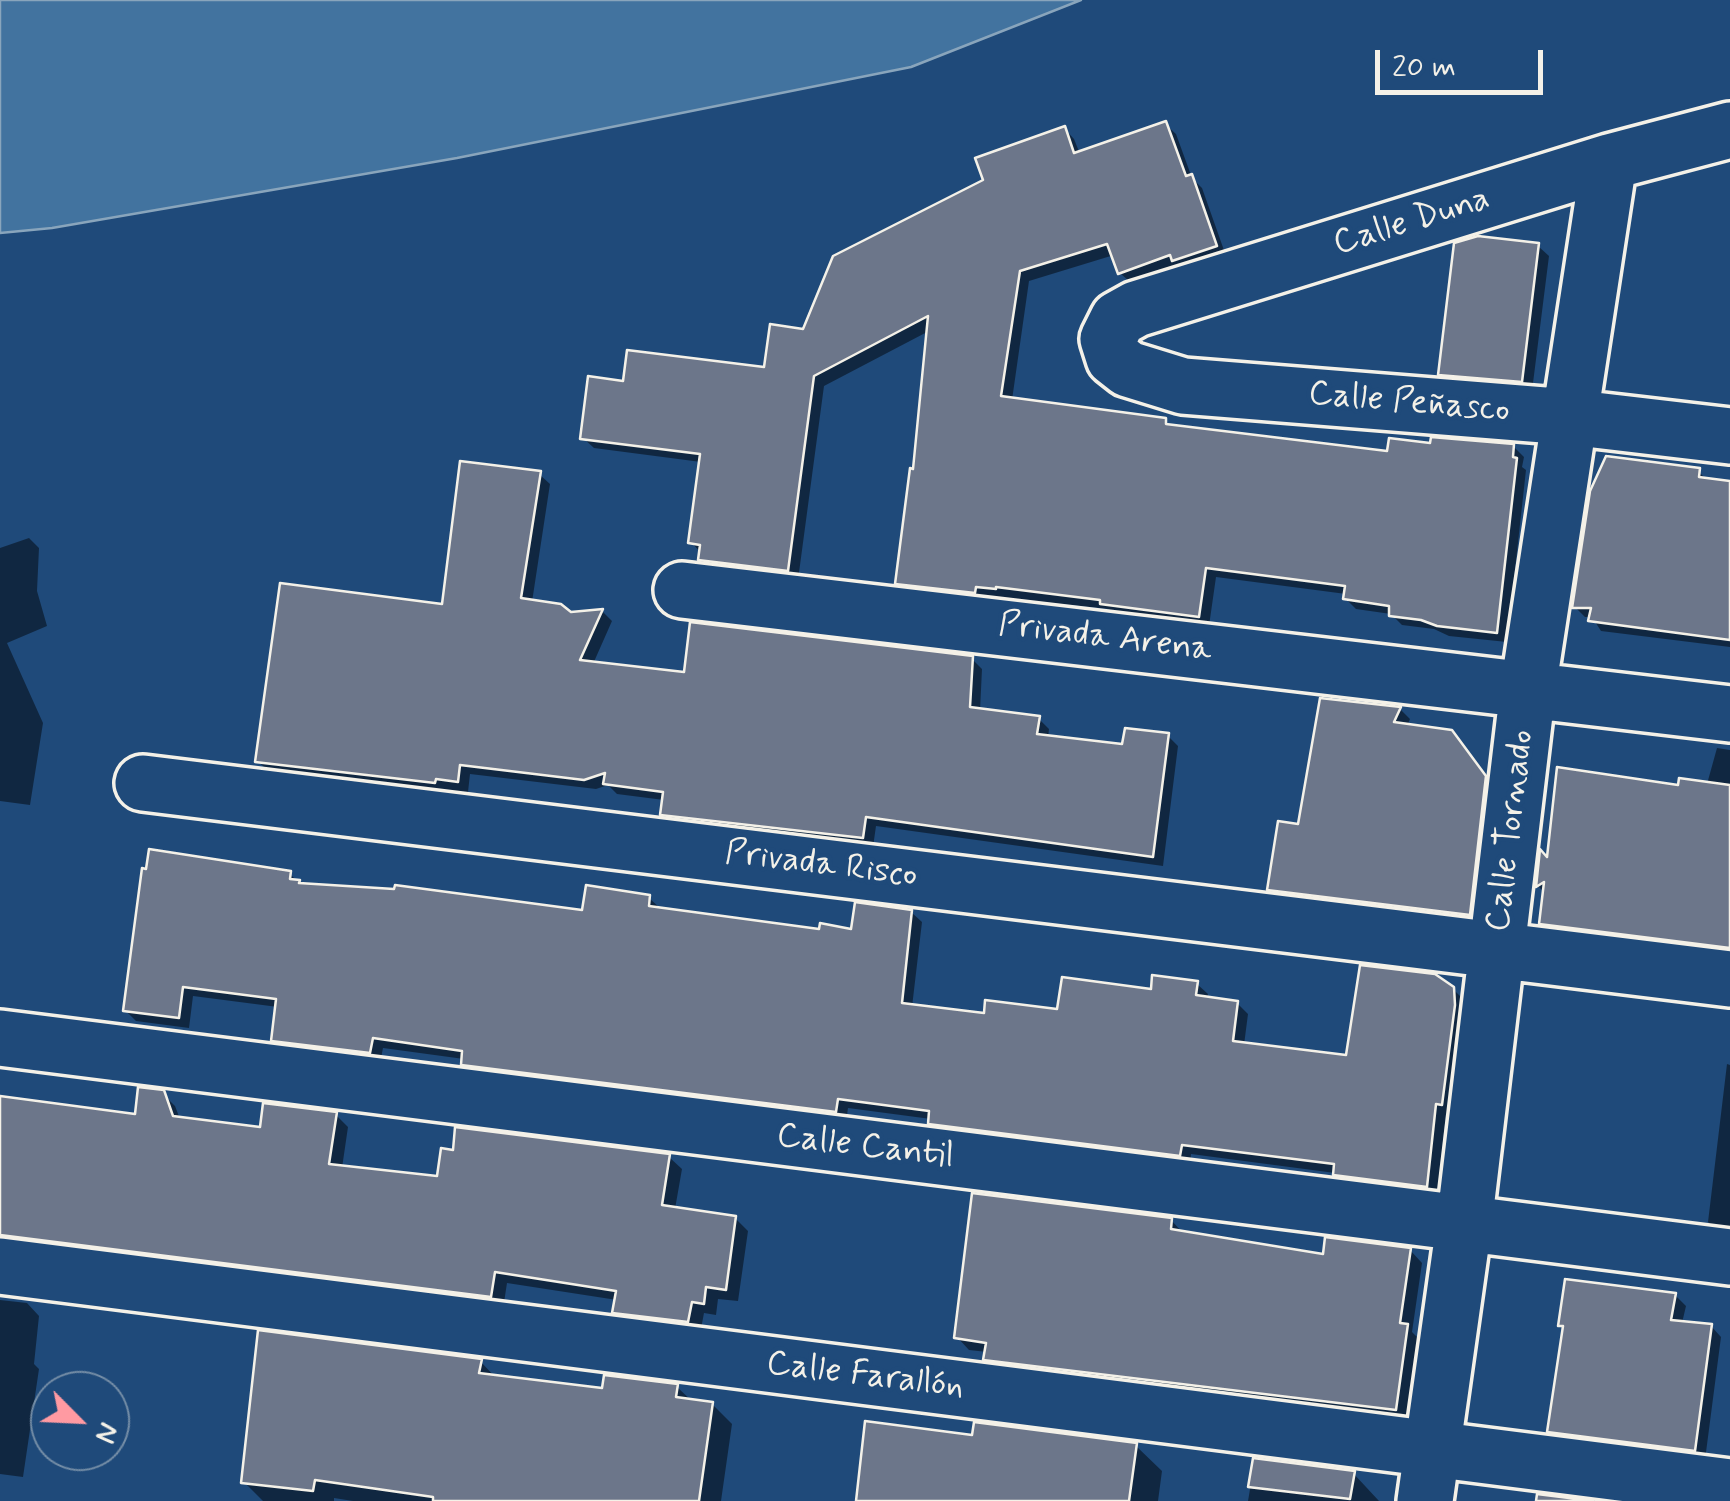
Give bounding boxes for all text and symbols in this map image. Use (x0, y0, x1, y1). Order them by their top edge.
scale bar (1380, 30, 1548, 92)
text: 20 m (1392, 48, 1456, 87)
street label: Calle Duna (1329, 179, 1495, 267)
street label: Calle Peñasco (1306, 374, 1512, 434)
street label: Privada Arena (996, 605, 1214, 673)
street label: Calle Tornado (1479, 728, 1545, 934)
street label: Privada Risco (722, 833, 920, 899)
street label: Calle Cantil (774, 1116, 956, 1180)
street label: Calle Farallón (764, 1344, 966, 1410)
north arrow (30, 1371, 130, 1471)
text: N (85, 1417, 127, 1449)

